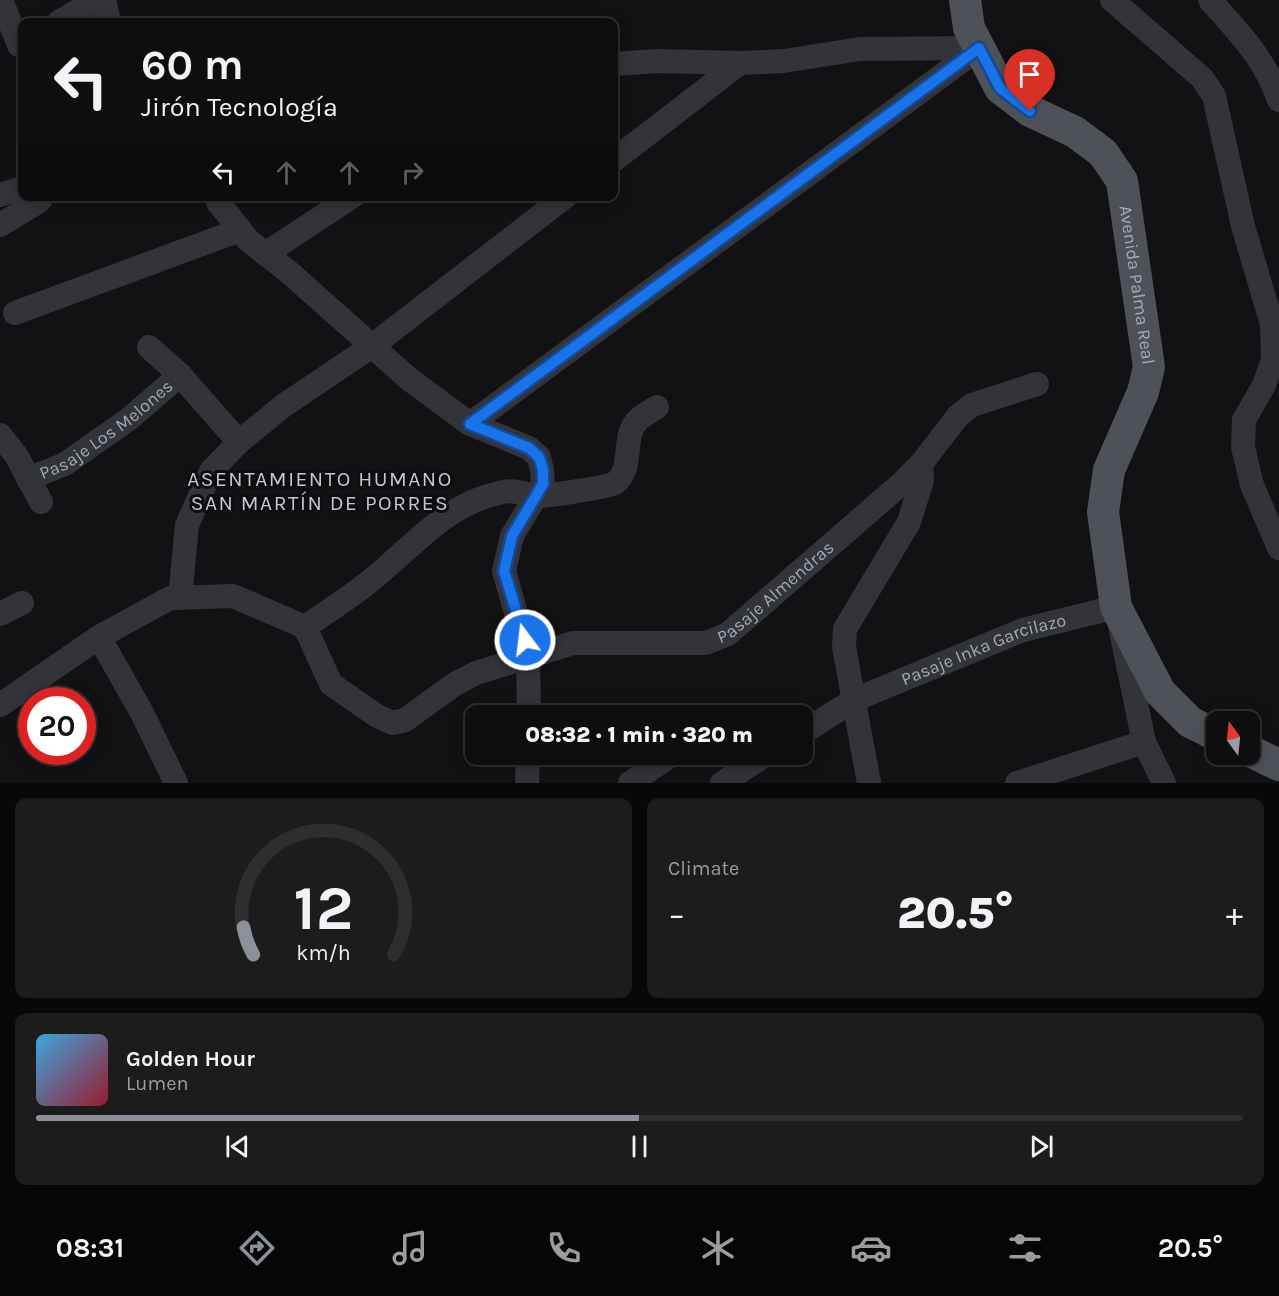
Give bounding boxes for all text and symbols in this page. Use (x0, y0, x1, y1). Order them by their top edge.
text: 60 m (141, 40, 244, 90)
icon: left (42, 42, 120, 120)
pin (1004, 49, 1055, 111)
icon: arrive (1013, 58, 1046, 91)
text: Jirón Tecnología (141, 91, 338, 123)
icon: left (207, 156, 240, 189)
icon: ahead (270, 156, 303, 189)
icon: ahead (333, 156, 366, 189)
icon: right (396, 156, 429, 189)
street label: Avenida Palma Real (1115, 204, 1159, 366)
street label: Pasaje Los Melones (36, 375, 178, 484)
district label: ASENTAMIENTO HUMANO SAN MARTÍN DE PORRES (187, 467, 453, 515)
street label: Pasaje Almendras (714, 536, 838, 648)
position arrow (493, 608, 557, 672)
street label: Pasaje Inka Garcilazo (898, 609, 1068, 690)
speed limit sign: 20 (18, 687, 96, 765)
north arrow (1206, 711, 1260, 765)
map controls (1206, 711, 1260, 765)
text: 08:32 · 1 min · 320 m (525, 722, 753, 748)
text: Climate (668, 857, 739, 880)
text: 12 (293, 872, 353, 945)
text: 20.5° (897, 887, 1014, 939)
text: − (668, 895, 685, 933)
text: + (1226, 895, 1243, 933)
text: km/h (296, 940, 351, 965)
text: Golden Hour (126, 1046, 255, 1072)
text: Lumen (126, 1072, 189, 1095)
icon: previous (221, 1130, 254, 1163)
icon: pause (623, 1130, 656, 1163)
icon: next (1025, 1130, 1058, 1163)
icon: directions (236, 1227, 278, 1269)
icon: music (389, 1227, 431, 1269)
icon: phone (543, 1227, 585, 1269)
icon: climate (697, 1227, 739, 1269)
icon: car (850, 1227, 892, 1269)
icon: filters (1004, 1227, 1046, 1269)
text: 08:31 (56, 1232, 124, 1264)
text: 20.5° (1158, 1232, 1223, 1264)

